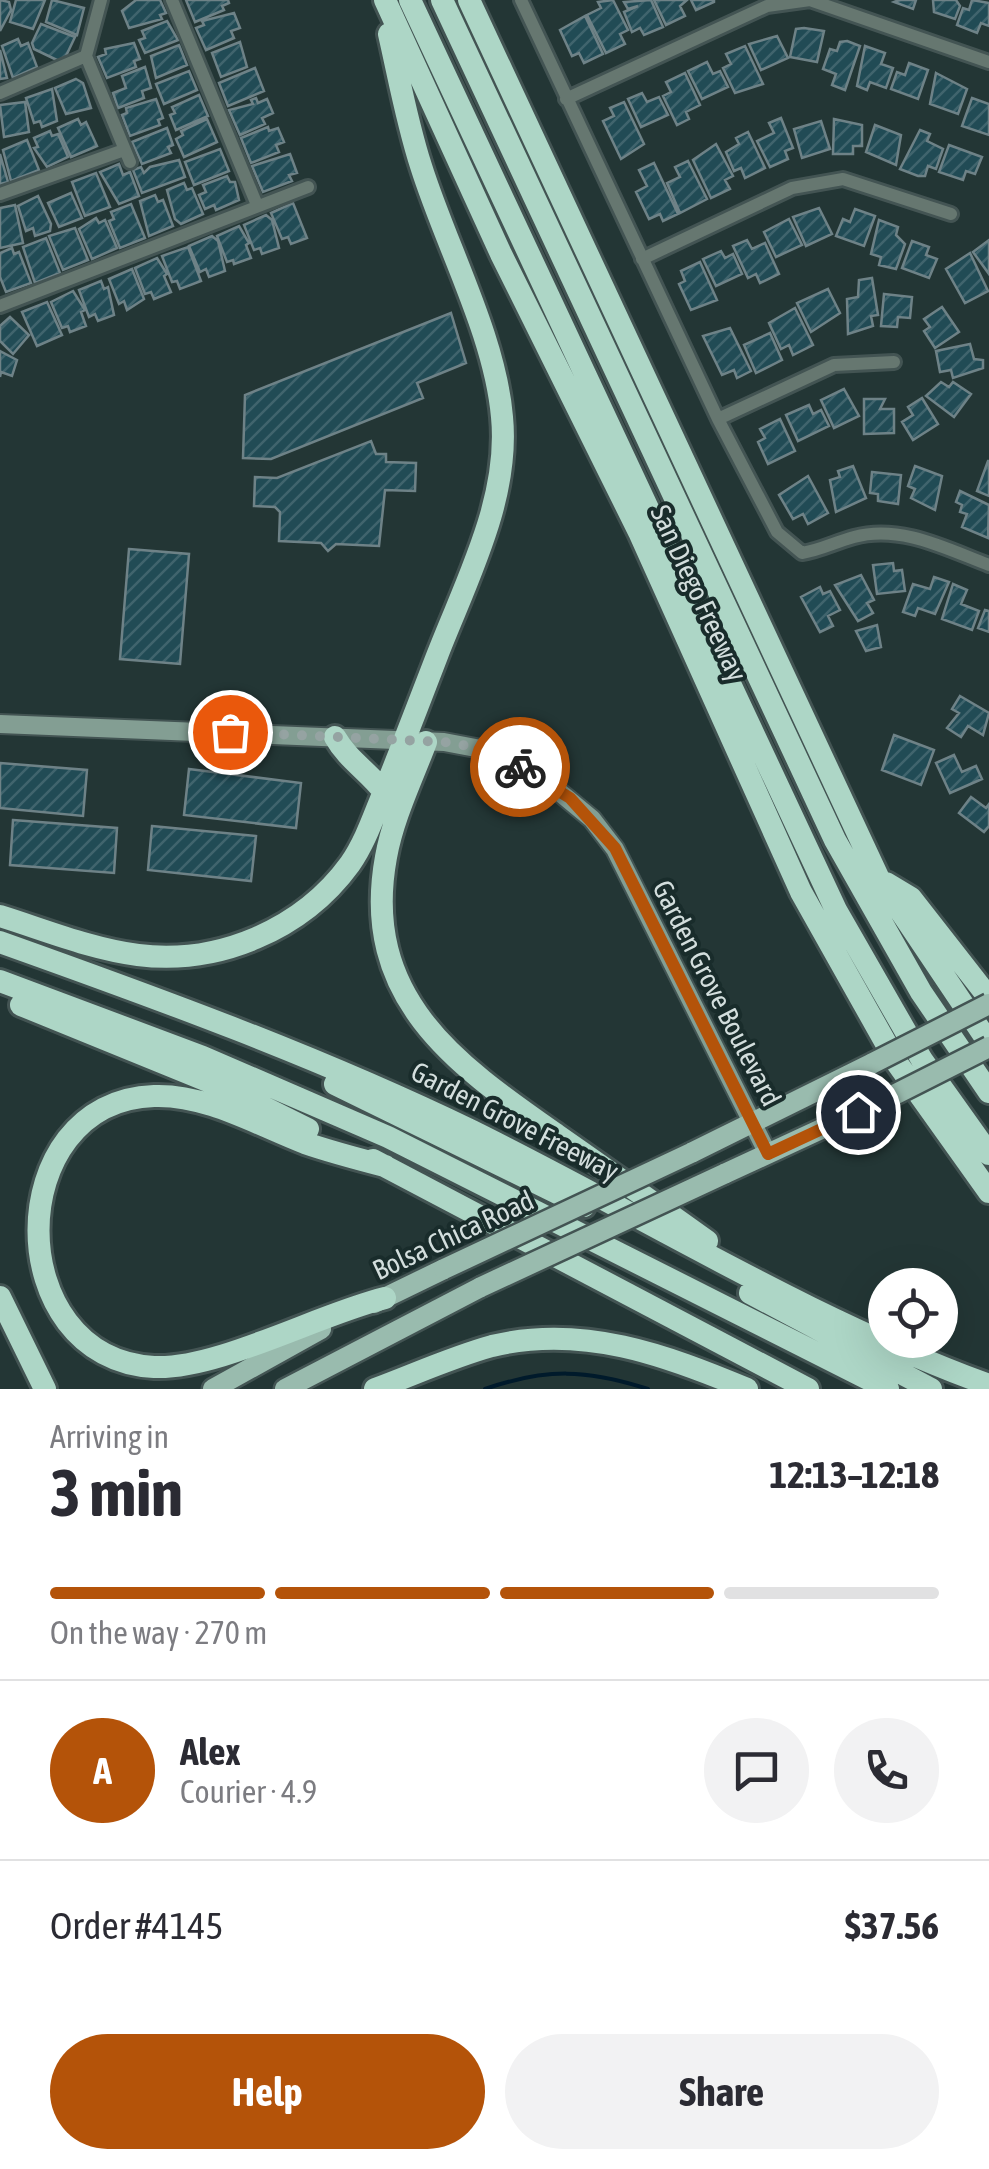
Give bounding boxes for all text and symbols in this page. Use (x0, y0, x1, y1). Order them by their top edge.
street label: San Diego Freeway (644, 500, 754, 686)
pin (188, 690, 273, 775)
icon: bag (203, 705, 258, 760)
courier (470, 717, 570, 817)
icon: bike (493, 740, 548, 795)
street label: Garden Grove Boulevard (646, 875, 788, 1111)
street label: Garden Grove Freeway (406, 1055, 624, 1187)
pin (816, 1070, 901, 1155)
icon: home (831, 1085, 886, 1140)
street label: Bolsa Chica Road (367, 1184, 539, 1286)
map controls (868, 1268, 958, 1358)
button: locate (868, 1268, 958, 1358)
text: Arriving in (50, 1418, 169, 1455)
text: 12:13–12:18 (769, 1453, 939, 1496)
text: 3 min (50, 1455, 183, 1530)
text: On the way · 270 m (50, 1614, 267, 1651)
button: chat (704, 1718, 809, 1823)
button: phone (834, 1718, 939, 1823)
text: Alex (180, 1730, 241, 1773)
text: A (93, 1749, 112, 1792)
text: Courier · 4.9 (180, 1773, 317, 1810)
text: Order #4145 (50, 1904, 223, 1947)
text: $37.56 (845, 1904, 939, 1947)
button: Help (50, 2034, 485, 2149)
button: Share (505, 2034, 939, 2149)

